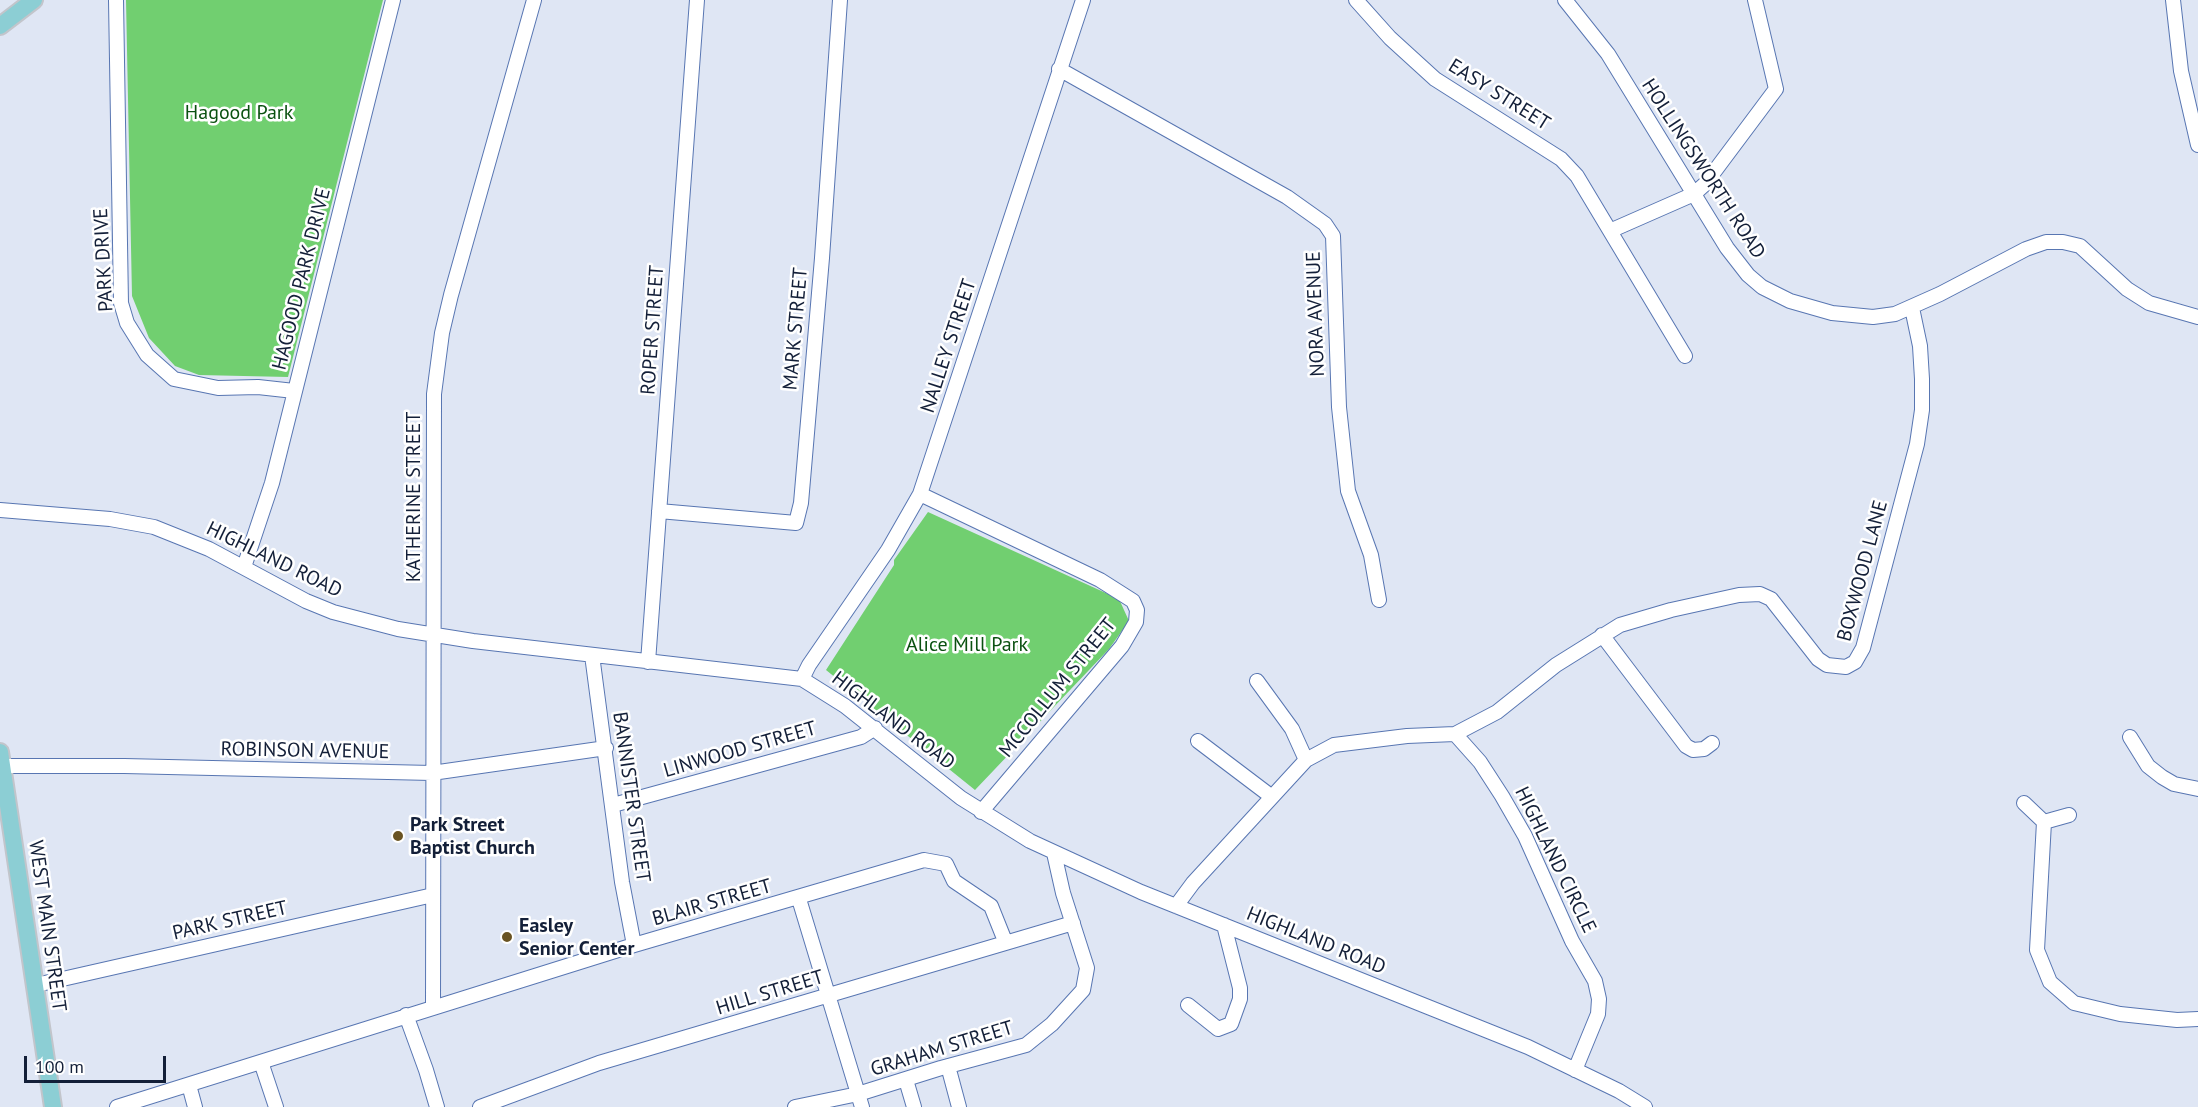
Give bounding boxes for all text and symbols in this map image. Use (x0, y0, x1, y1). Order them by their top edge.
street label: EASY STREET (1444, 54, 1554, 136)
street label: HOLLINGSWORTH ROAD (1636, 75, 1770, 263)
park label: Hagood Park (185, 101, 293, 125)
street label: HAGOOD PARK DRIVE (268, 186, 336, 372)
street label: PARK DRIVE (89, 207, 119, 313)
street label: NORA AVENUE (1302, 251, 1330, 377)
street label: ROPER STREET (636, 264, 670, 396)
street label: MARK STREET (779, 267, 813, 391)
street label: NALLEY STREET (916, 276, 982, 416)
street label: KATHERINE STREET (402, 412, 426, 582)
street label: BOXWOOD LANE (1833, 498, 1893, 644)
street label: HIGHLAND ROAD (202, 517, 346, 603)
street label: MCCOLLUM STREET (994, 613, 1122, 763)
park label: Alice Mill Park (906, 633, 1028, 657)
street label: HIGHLAND ROAD (827, 667, 959, 775)
street label: BANNISTER STREET (607, 710, 655, 884)
street label: LINWOOD STREET (661, 717, 819, 783)
street label: ROBINSON AVENUE (220, 738, 390, 764)
street label: HIGHLAND CIRCLE (1509, 783, 1601, 937)
place label: Park Street Baptist Church (410, 813, 535, 860)
marker: Park Street Baptist Church (391, 829, 405, 843)
street label: WEST MAIN STREET (23, 839, 71, 1013)
street label: BLAIR STREET (650, 875, 774, 931)
street label: PARK STREET (170, 896, 290, 946)
street label: HIGHLAND ROAD (1243, 902, 1389, 980)
place label: Easley Senior Center (519, 914, 634, 961)
marker: Easley Senior Center (500, 930, 514, 944)
street label: HILL STREET (713, 965, 827, 1021)
street label: GRAHAM STREET (868, 1016, 1016, 1082)
scale bar (27, 1044, 170, 1082)
text: 100 m (35, 1055, 84, 1078)

